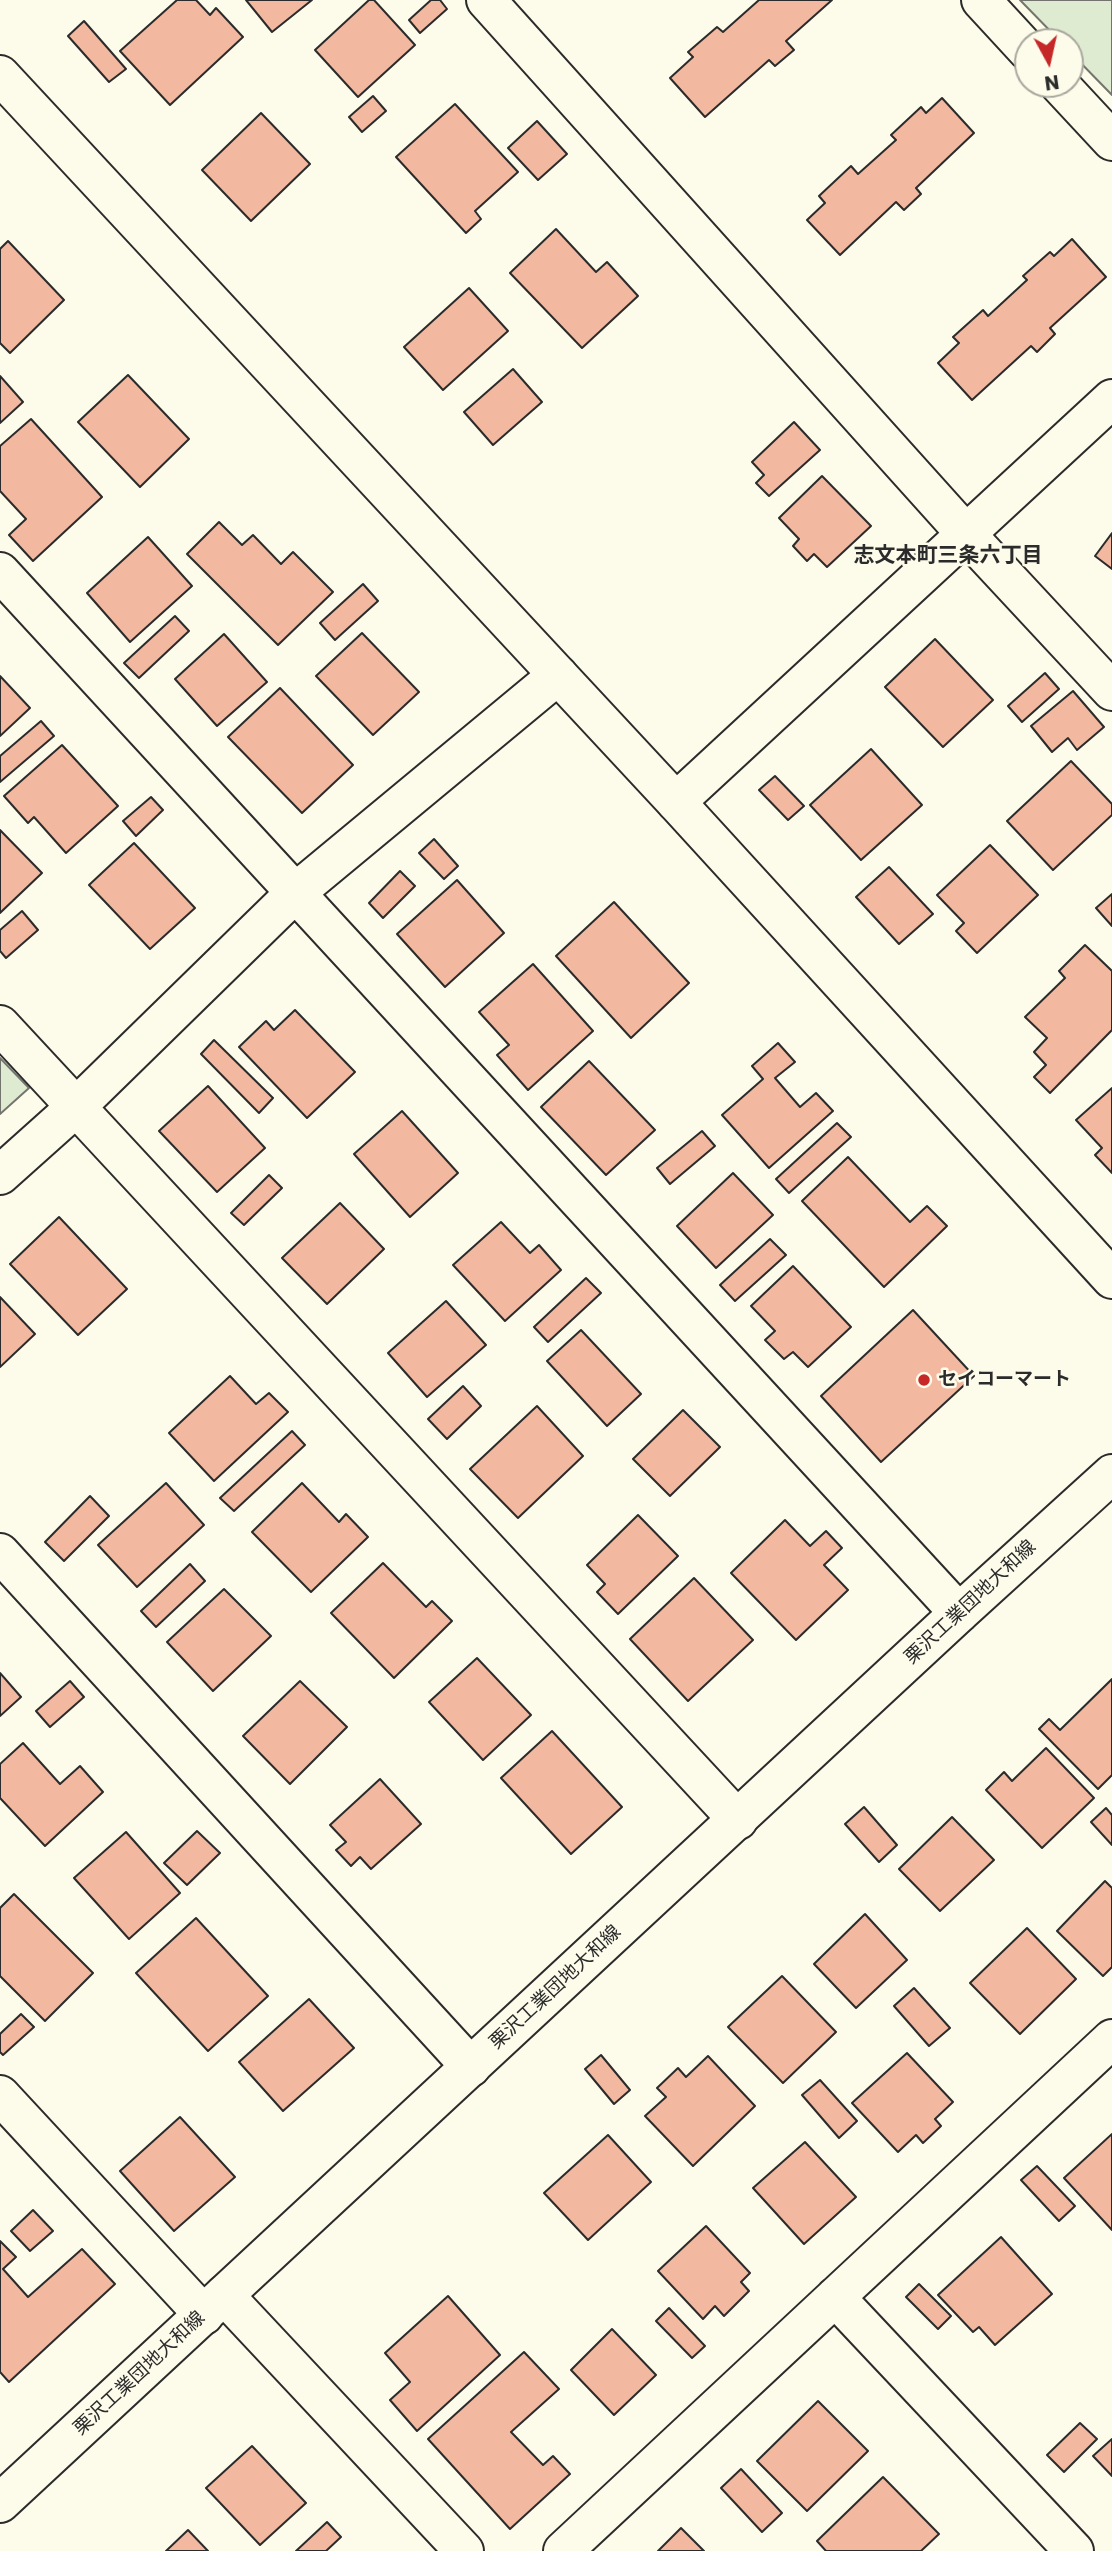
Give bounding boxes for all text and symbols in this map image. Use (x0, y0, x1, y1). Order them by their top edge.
north arrow (1014, 28, 1084, 98)
text: N (1043, 68, 1061, 97)
district label: 志文本町三条六丁目 (854, 544, 1042, 570)
place label: セイコーマート (938, 1369, 1071, 1391)
marker: セイコーマート (916, 1372, 932, 1388)
street label: 栗沢工業団地大和線 (901, 1536, 1041, 1670)
street label: 栗沢工業団地大和線 (486, 1921, 626, 2055)
street label: 栗沢工業団地大和線 (70, 2307, 210, 2441)

